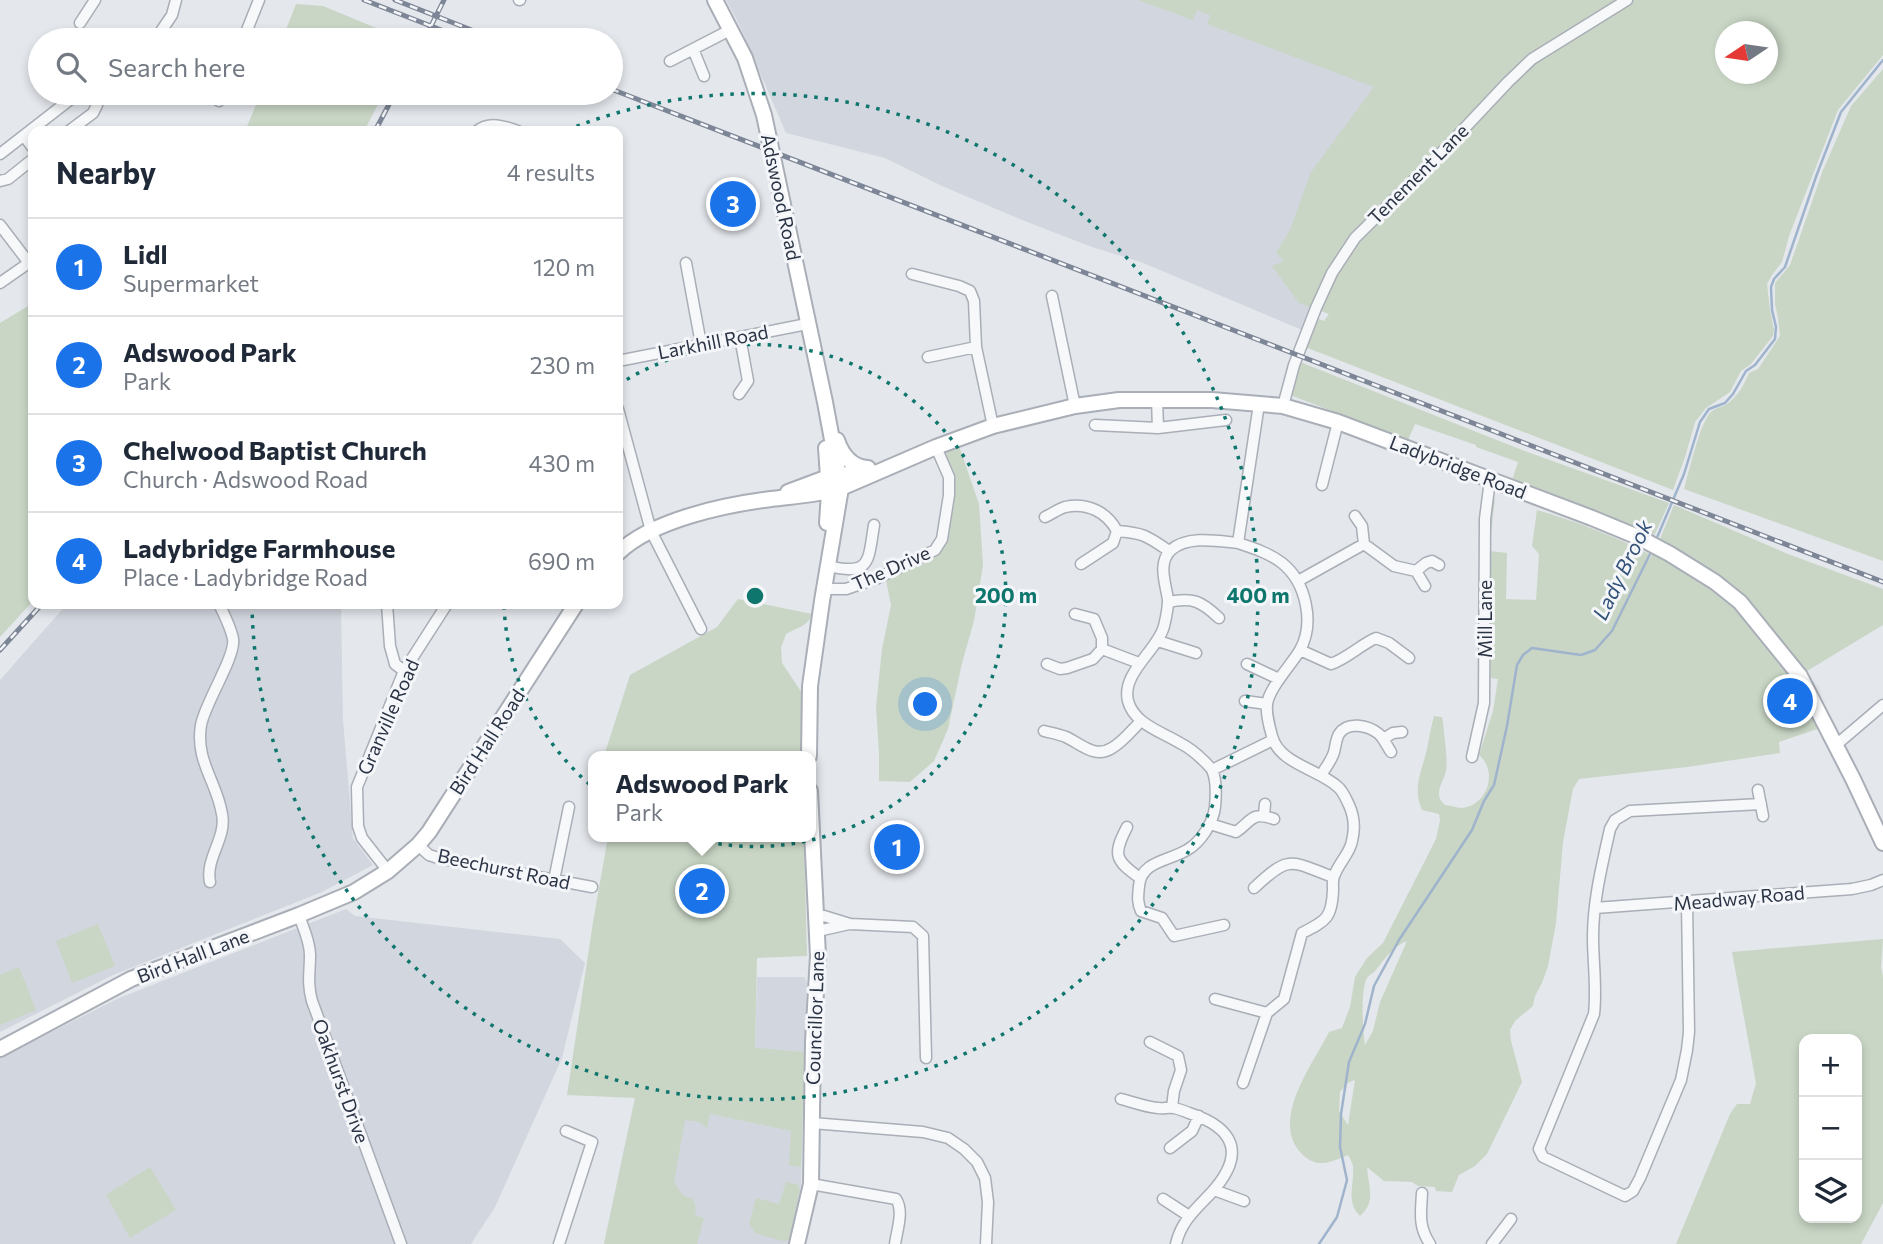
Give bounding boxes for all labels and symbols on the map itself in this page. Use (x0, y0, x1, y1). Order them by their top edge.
north arrow (1715, 21, 1778, 84)
street label: Tenement Lane (1363, 119, 1473, 229)
street label: Adswood Road (757, 132, 806, 262)
pin: 3 (710, 178, 756, 230)
street label: Larkhill Road (656, 320, 770, 363)
street label: Ladybridge Road (1387, 430, 1530, 503)
water label: Lady Brook (1587, 515, 1657, 623)
street label: The Drive (848, 540, 933, 595)
street label: Mill Lane (1473, 580, 1496, 658)
text: 200 m (975, 582, 1037, 607)
text: 400 m (1226, 582, 1290, 607)
centre of rings (743, 584, 767, 608)
street label: Granville Road (352, 655, 423, 778)
pin: 4 (1767, 675, 1813, 727)
street label: Bird Hall Road (444, 685, 529, 799)
your location (908, 687, 942, 721)
pin: 1 (874, 821, 920, 873)
street label: Beechurst Road (436, 843, 572, 894)
pin: 2 (679, 865, 725, 917)
street label: Meadway Road (1672, 880, 1806, 915)
street label: Bird Hall Lane (134, 924, 252, 987)
street label: Councillor Lane (801, 951, 828, 1085)
street label: Oakhurst Drive (308, 1016, 375, 1146)

